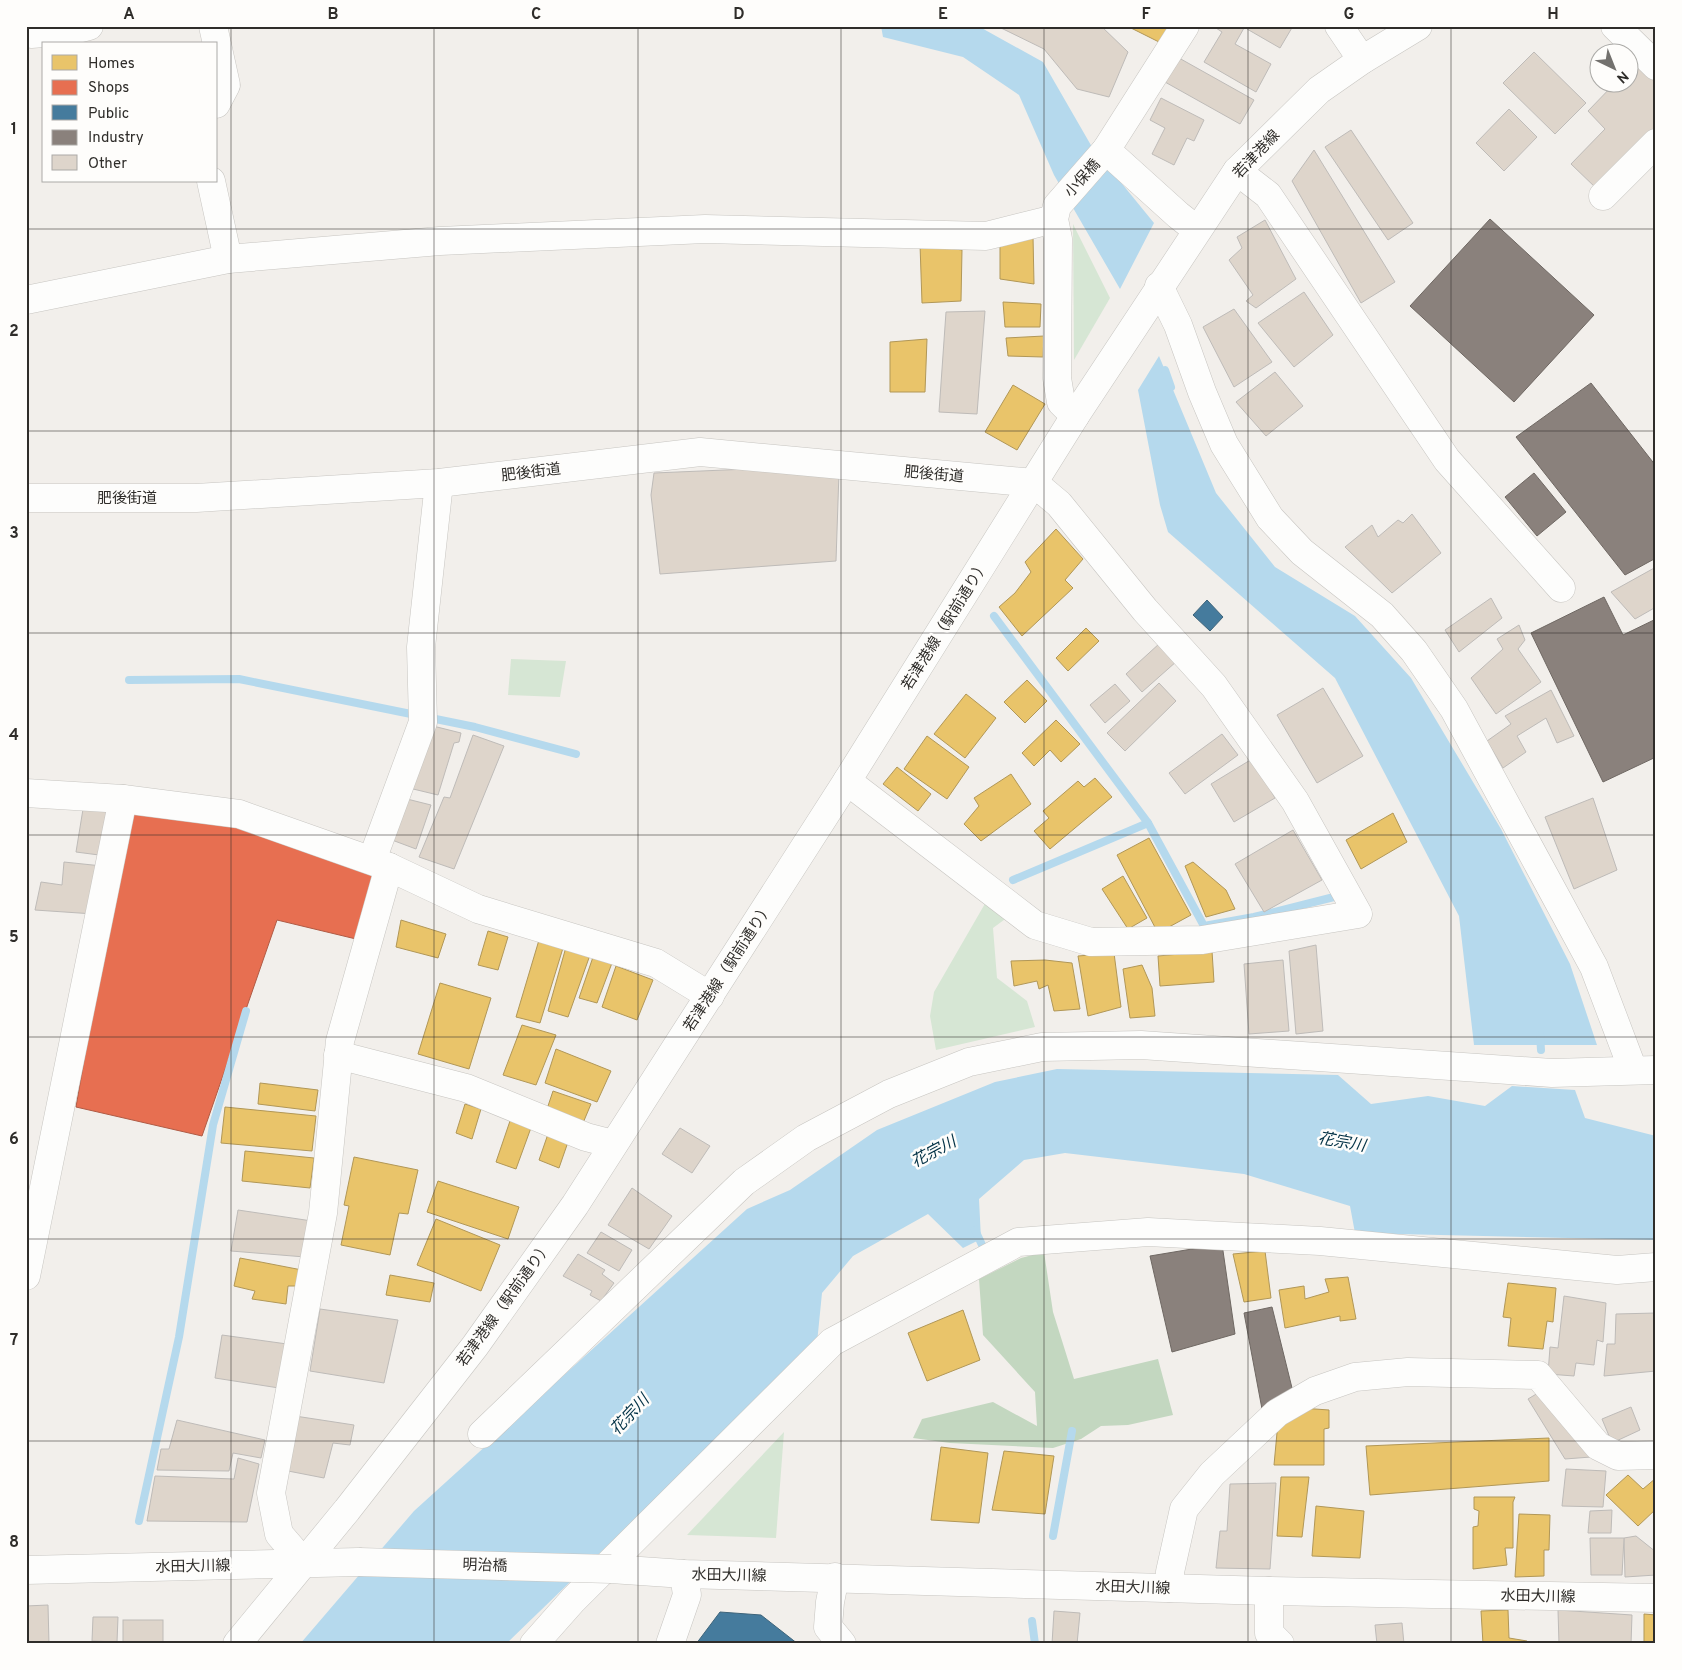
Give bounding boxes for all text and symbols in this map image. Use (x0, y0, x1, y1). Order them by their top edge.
text: A (123, 5, 135, 25)
text: B (327, 5, 339, 25)
text: C (531, 5, 541, 25)
text: D (733, 5, 745, 25)
text: E (938, 5, 948, 25)
text: F (1141, 5, 1151, 25)
text: G (1344, 5, 1354, 25)
text: H (1547, 5, 1559, 25)
legend (42, 42, 218, 182)
north arrow (1590, 42, 1640, 92)
text: Homes (88, 55, 135, 74)
text: N (1612, 67, 1631, 86)
text: Shops (88, 79, 129, 98)
text: Public (88, 105, 129, 124)
text: 1 (11, 120, 17, 140)
street label: 若津港線 (1230, 127, 1285, 183)
text: Industry (88, 129, 144, 148)
text: Other (88, 155, 127, 174)
street label: 小保橋 (1061, 156, 1105, 202)
text: 2 (9, 322, 19, 342)
street label: 肥後街道 (500, 460, 562, 487)
street label: 肥後街道 (903, 463, 965, 488)
street label: 肥後街道 (97, 490, 157, 509)
text: 3 (9, 524, 19, 544)
street label: 若津港線（駅前通り） (898, 557, 994, 694)
text: 4 (9, 726, 19, 746)
street label: 若津港線（駅前通り） (680, 900, 778, 1036)
text: 5 (9, 928, 19, 948)
water label: 花宗川 (1316, 1129, 1369, 1157)
text: 6 (9, 1130, 19, 1150)
water label: 花宗川 (908, 1132, 962, 1173)
street label: 若津港線（駅前通り） (453, 1239, 557, 1371)
text: 7 (10, 1331, 18, 1351)
water label: 花宗川 (607, 1390, 656, 1440)
text: 8 (9, 1533, 19, 1553)
street label: 明治橋 (462, 1556, 508, 1577)
street label: 水田大川線 (155, 1557, 231, 1578)
street label: 水田大川線 (691, 1566, 767, 1587)
street label: 水田大川線 (1095, 1578, 1171, 1599)
street label: 水田大川線 (1500, 1587, 1576, 1608)

